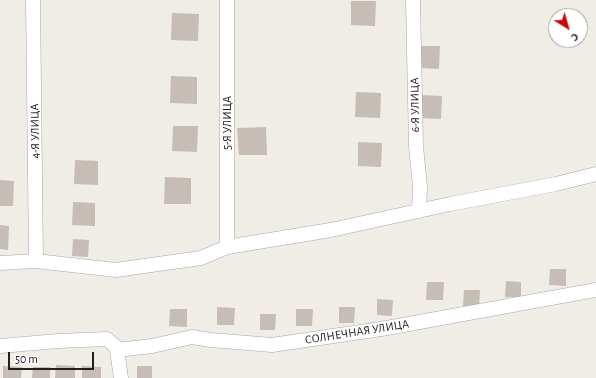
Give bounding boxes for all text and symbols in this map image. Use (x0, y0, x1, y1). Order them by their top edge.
north arrow (548, 8, 588, 48)
text: С (569, 31, 581, 43)
street label: 6-Я УЛИЦА (407, 77, 423, 133)
street label: 5-Я УЛИЦА (220, 96, 234, 150)
street label: 4-Я УЛИЦА (27, 103, 43, 159)
street label: СОЛНЕЧНАЯ УЛИЦА (304, 317, 410, 347)
scale bar (10, 344, 96, 370)
text: 50 m (15, 353, 38, 365)

